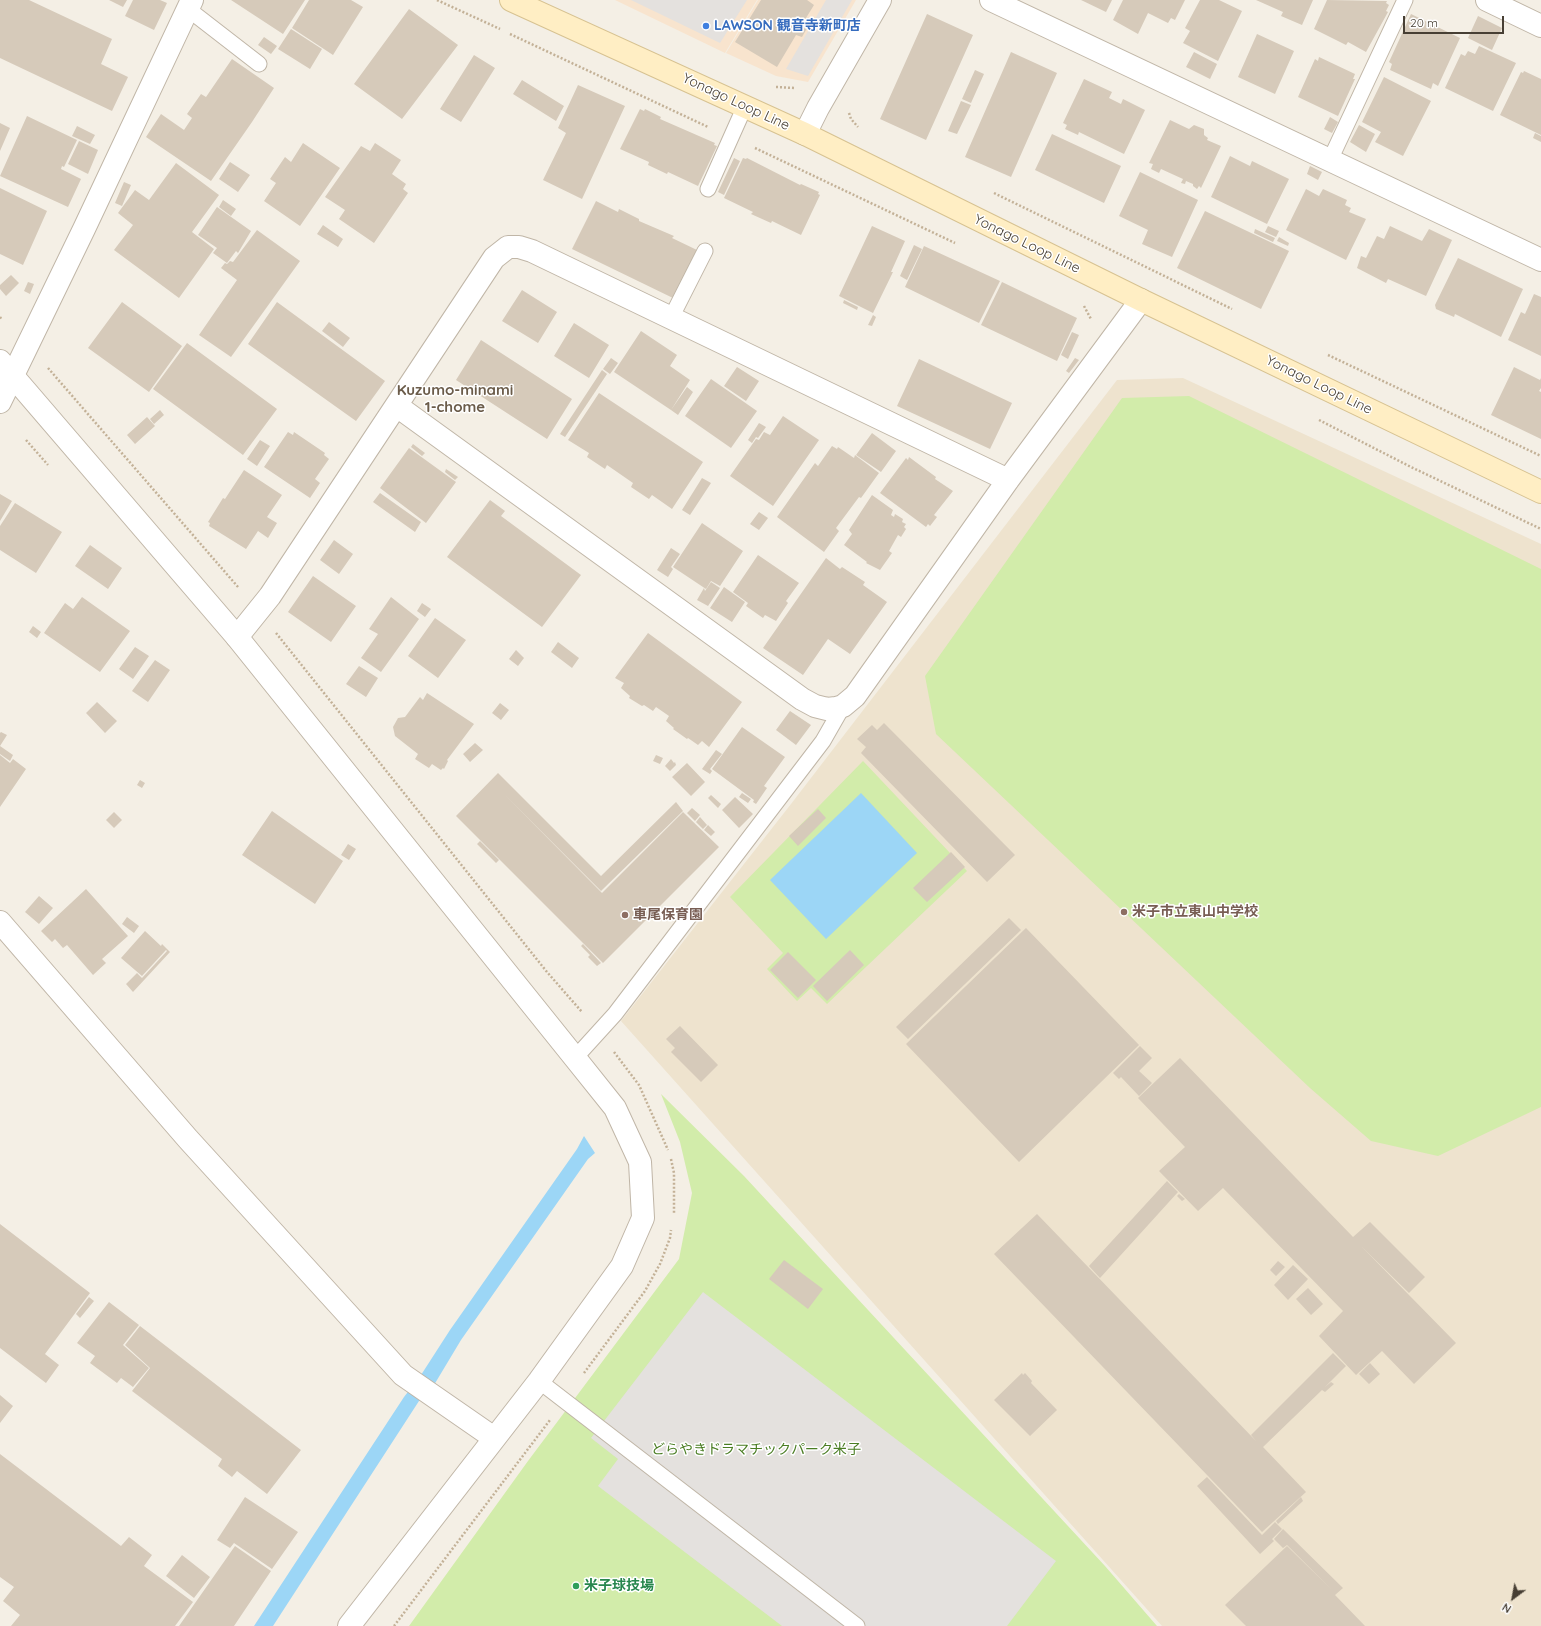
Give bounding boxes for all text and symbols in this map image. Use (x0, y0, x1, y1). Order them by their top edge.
scale bar (1405, 8, 1506, 34)
text: 20 m (1410, 15, 1438, 30)
place label: LAWSON 観音寺新町店 (714, 18, 861, 34)
marker: LAWSON 観音寺新町店 (701, 21, 711, 31)
street label: Yonago Loop Line (680, 70, 792, 134)
street label: Yonago Loop Line (971, 211, 1083, 277)
street label: Yonago Loop Line (1263, 352, 1375, 418)
district label: Kuzumo-minami 1-chome (397, 381, 513, 416)
place label: 米子市立東山中学校 (1132, 904, 1258, 920)
place label: 車尾保育園 (633, 907, 703, 923)
marker: 米子市立東山中学校 (1119, 907, 1129, 917)
marker: 車尾保育園 (620, 910, 630, 920)
park label: どらやきドラマチックパーク米子 (651, 1442, 861, 1458)
place label: 米子球技場 (584, 1578, 654, 1594)
north arrow (1493, 1578, 1533, 1618)
marker: 米子球技場 (571, 1581, 581, 1591)
text: N (1499, 1600, 1514, 1616)

